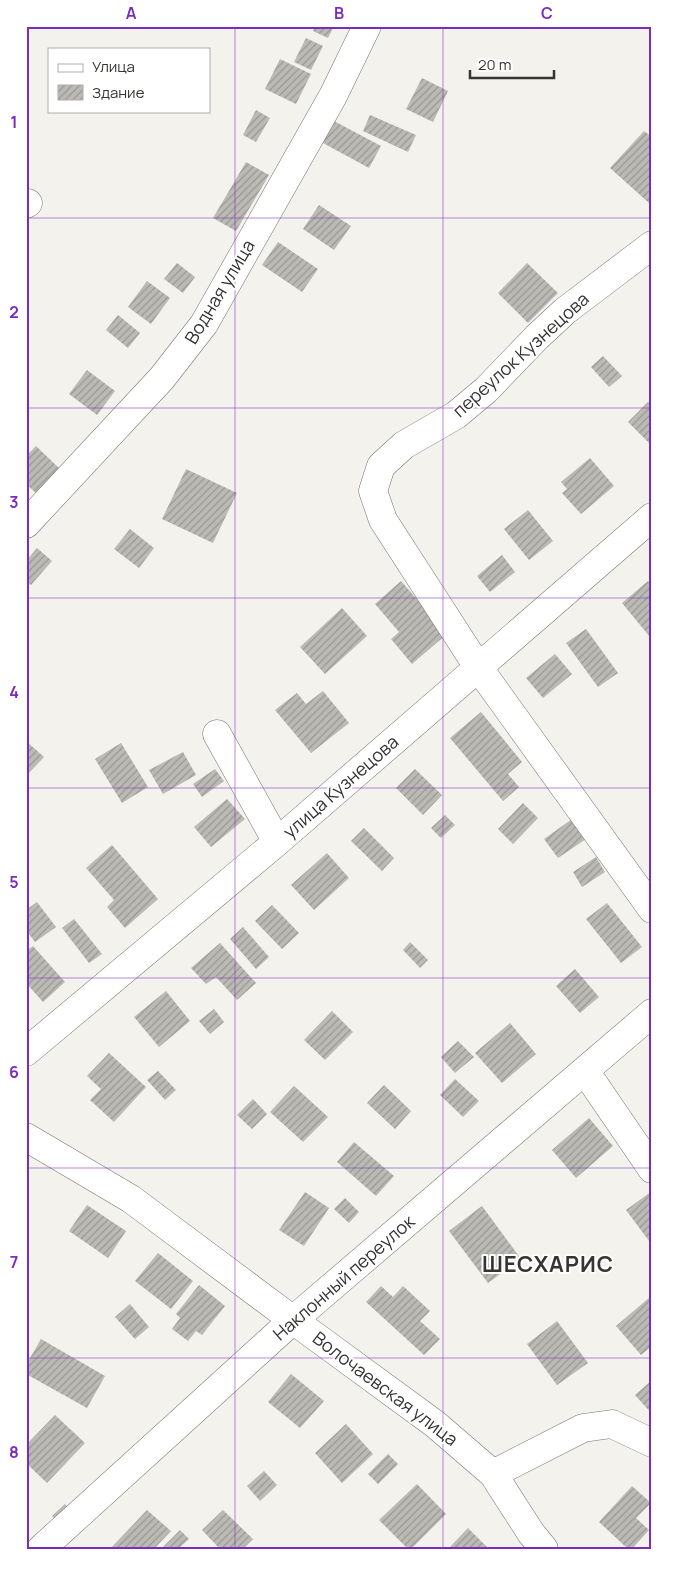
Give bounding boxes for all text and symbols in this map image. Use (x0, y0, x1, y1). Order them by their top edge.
text: A (126, 2, 137, 24)
text: B (334, 2, 344, 24)
text: C (541, 2, 553, 24)
legend (48, 48, 210, 112)
scale bar (470, 48, 554, 80)
text: 20 m (478, 54, 511, 75)
text: Улица (92, 56, 135, 77)
text: Здание (92, 82, 145, 103)
text: 1 (10, 111, 18, 133)
street label: Водная улица (179, 235, 260, 348)
street label: переулок Кузнецова (447, 287, 594, 422)
text: 2 (9, 301, 19, 323)
text: 3 (9, 491, 19, 513)
text: 4 (9, 681, 19, 703)
street label: улица Кузнецова (278, 729, 403, 843)
text: 5 (9, 871, 19, 893)
text: 6 (9, 1061, 19, 1083)
street label: Наклонный переулок (268, 1208, 420, 1345)
district label: ШЕСХАРИС (482, 1249, 614, 1279)
text: 7 (10, 1251, 18, 1273)
street label: Волочаевская улица (308, 1326, 463, 1451)
text: 8 (9, 1441, 19, 1463)

